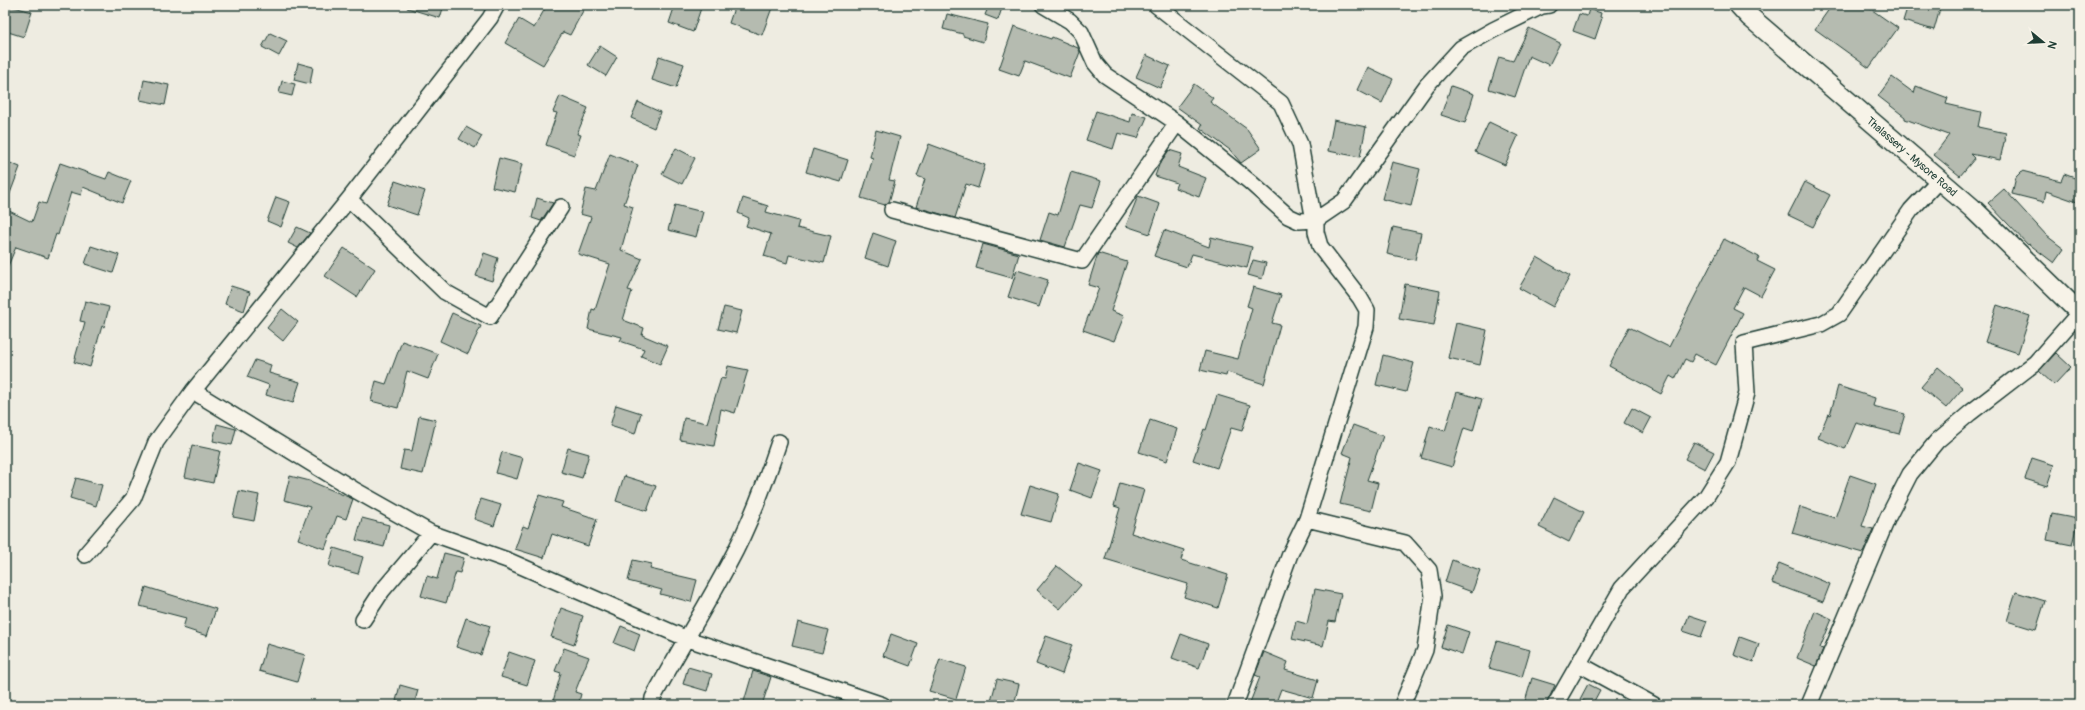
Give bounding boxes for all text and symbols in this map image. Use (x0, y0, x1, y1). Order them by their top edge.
north arrow (2023, 22, 2063, 62)
text: N (2045, 39, 2059, 51)
street label: Thalassery - Mysore Road (1864, 114, 1960, 199)

